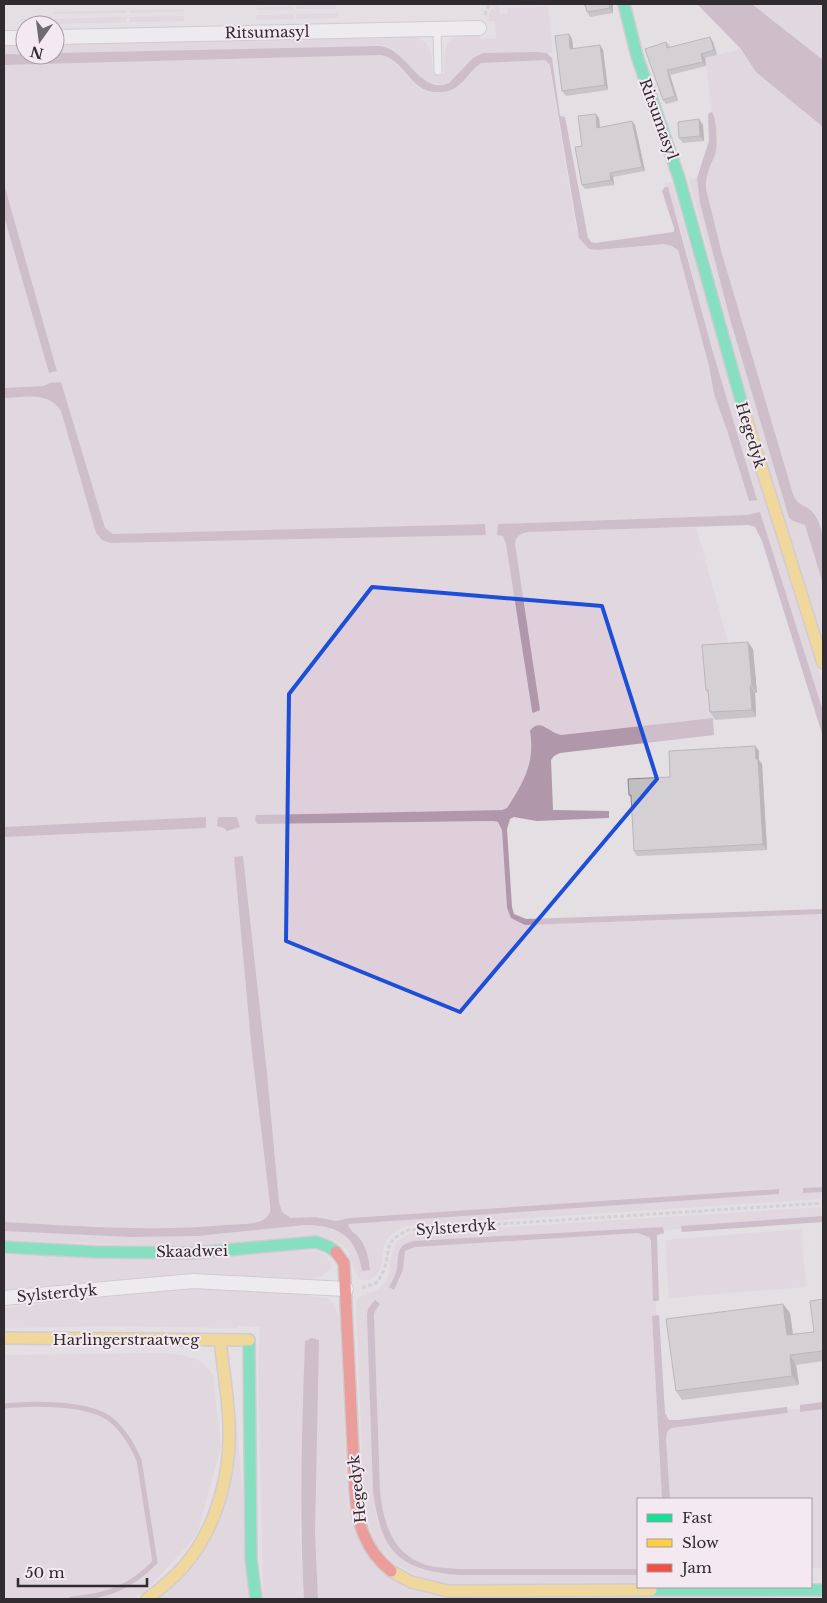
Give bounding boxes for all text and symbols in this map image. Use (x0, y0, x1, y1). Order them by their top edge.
north arrow (15, 15, 65, 65)
street label: Ritsumasyl (224, 22, 310, 42)
text: N (28, 42, 45, 63)
street label: Ritsumasyl (636, 76, 682, 162)
street label: Hegedyk (732, 400, 770, 471)
street label: Sylsterdyk (415, 1215, 498, 1239)
street label: Skaadwei (156, 1241, 228, 1261)
street label: Sylsterdyk (16, 1280, 99, 1306)
street label: Harlingerstraatweg (53, 1330, 200, 1349)
street label: Hegedyk (344, 1453, 370, 1524)
legend (637, 1498, 812, 1588)
text: Fast (682, 1508, 713, 1527)
text: Slow (682, 1533, 719, 1552)
scale bar (18, 1556, 146, 1588)
text: Jam (680, 1558, 712, 1577)
text: 50 m (25, 1563, 65, 1582)

